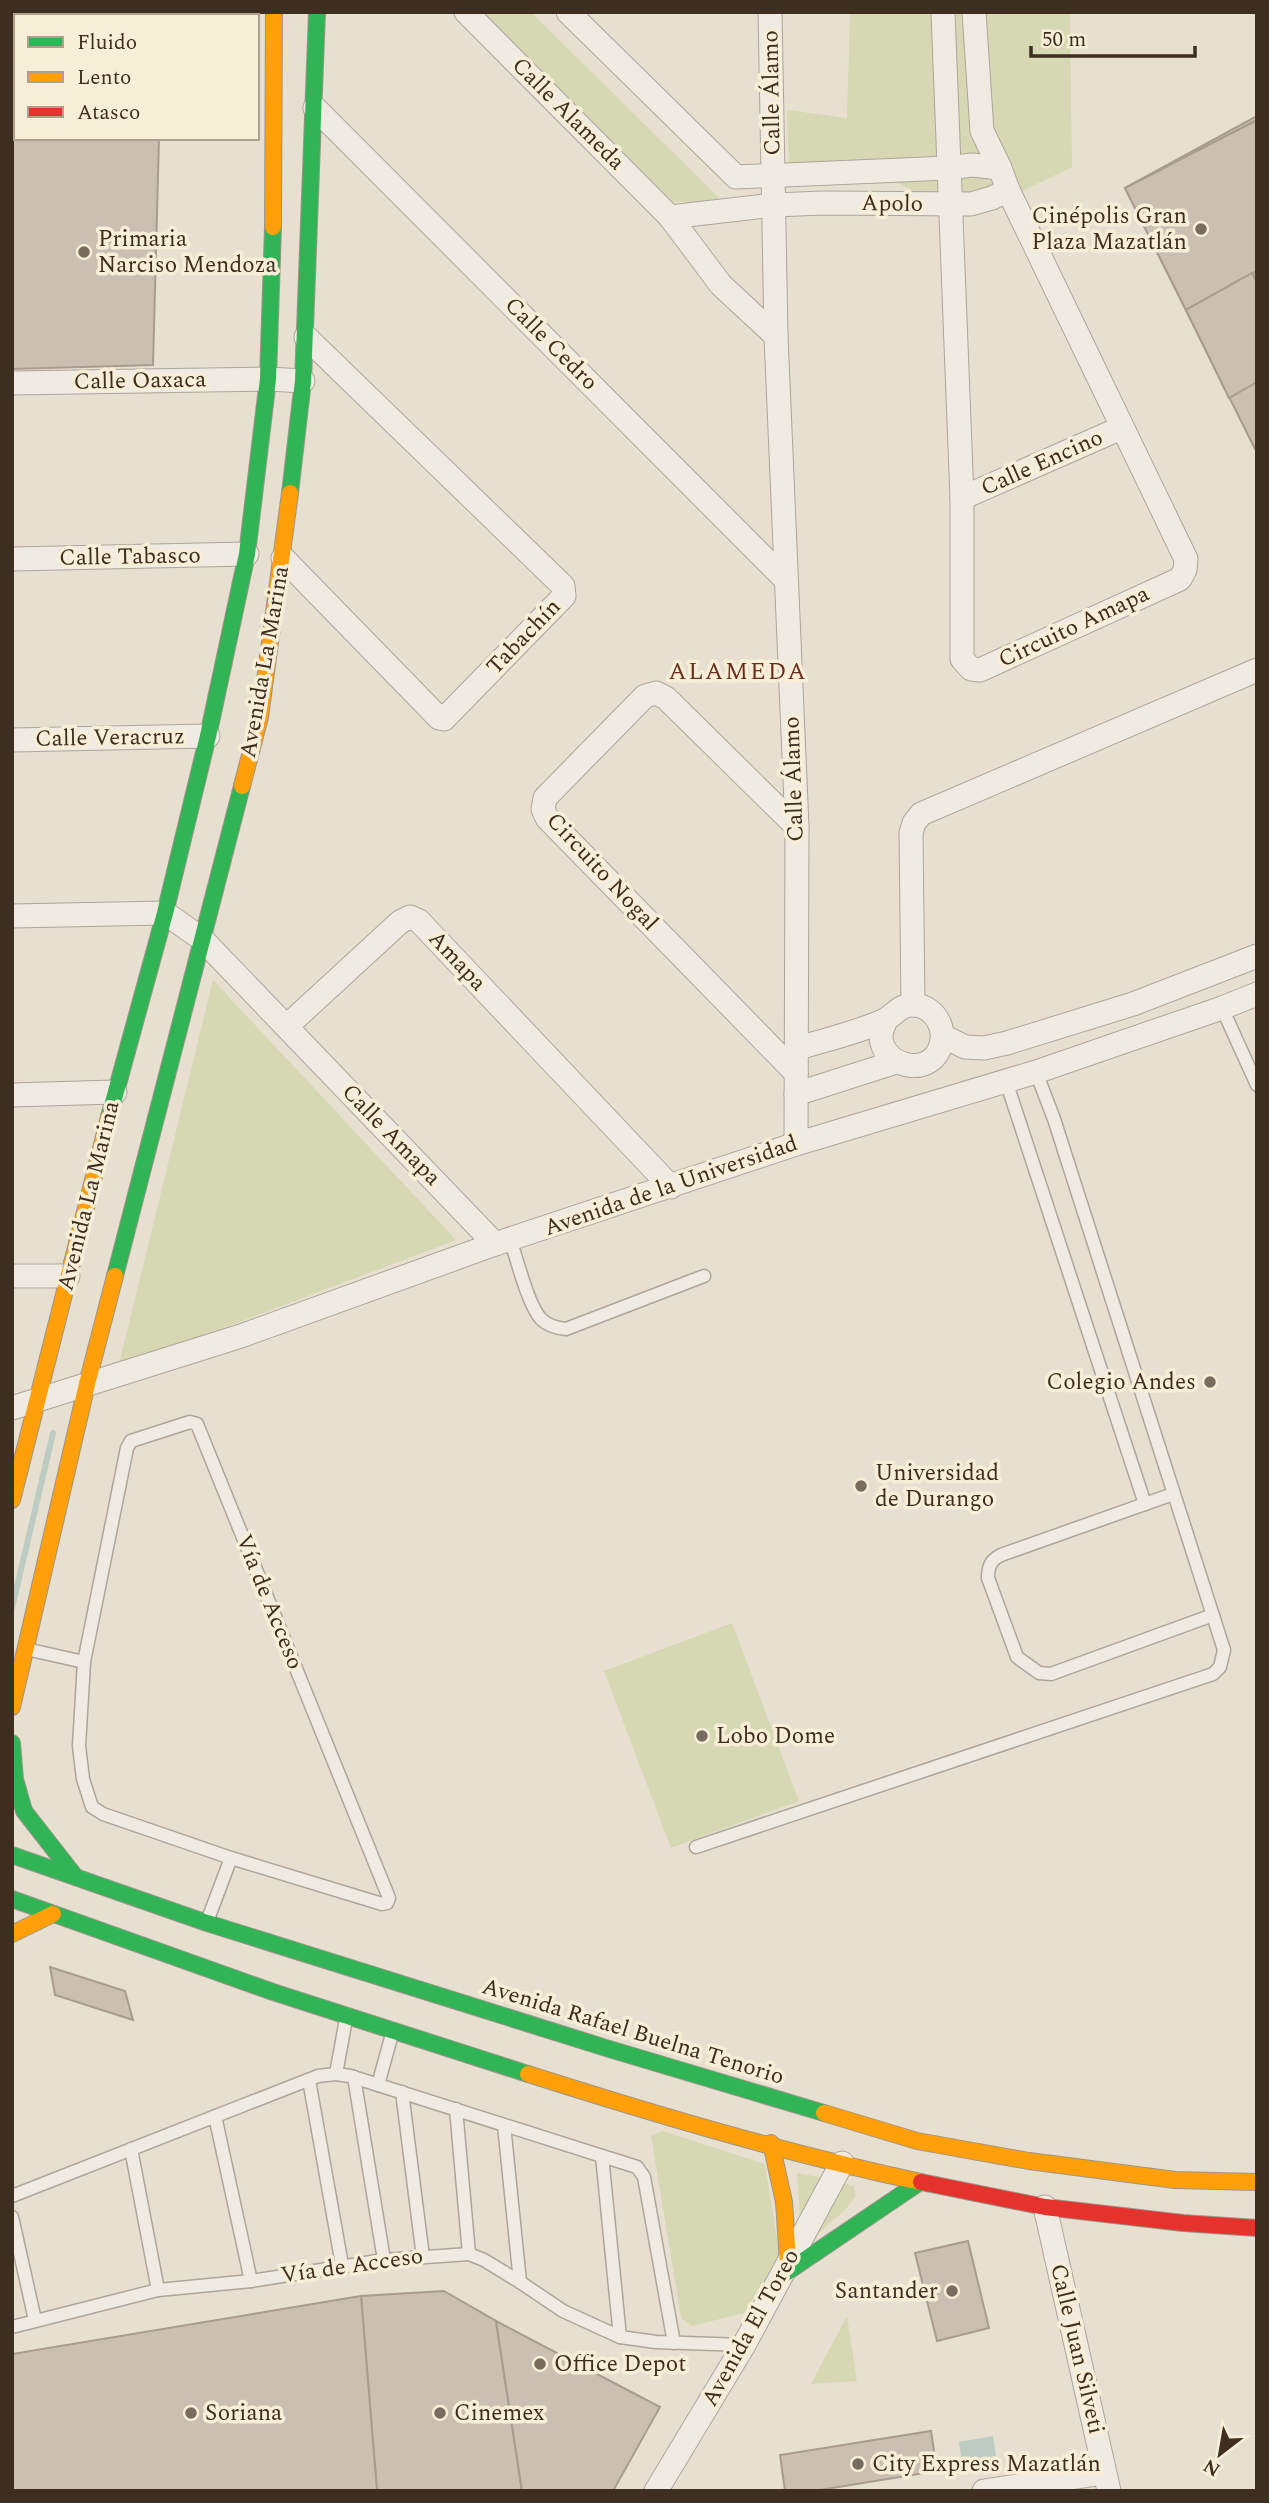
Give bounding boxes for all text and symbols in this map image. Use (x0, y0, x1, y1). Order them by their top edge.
legend (14, 14, 259, 140)
scale bar (1031, 14, 1196, 58)
text: 50 m (1042, 24, 1086, 56)
text: Fluido (77, 27, 137, 59)
street label: Calle Álamo (753, 30, 791, 156)
street label: Calle Alameda (503, 49, 633, 179)
text: Lento (77, 62, 131, 94)
text: Atasco (77, 97, 140, 129)
street label: Apolo (861, 186, 923, 222)
place label: Cinépolis Gran Plaza Mazatlán (1032, 199, 1187, 260)
marker: Cinépolis Gran Plaza Mazatlán (1193, 221, 1209, 237)
place label: Primaria Narciso Mendoza (98, 222, 277, 283)
marker: Primaria Narciso Mendoza (76, 244, 92, 260)
street label: Calle Cedro (496, 289, 606, 399)
street label: Calle Oaxaca (73, 362, 207, 400)
street label: Calle Encino (975, 420, 1109, 506)
street label: Calle Tabasco (59, 538, 201, 576)
street label: Avenida La Marina (231, 563, 299, 761)
street label: Circuito Amapa (993, 577, 1155, 677)
street label: Tabachín (478, 591, 570, 683)
district label: ALAMEDA (668, 654, 808, 690)
street label: Calle Álamo (774, 716, 814, 842)
street label: Calle Veracruz (35, 719, 185, 757)
street label: Circuito Nogal (538, 805, 666, 939)
street label: Amapa (419, 923, 495, 999)
street label: Calle Amapa (333, 1076, 449, 1194)
street label: Avenida La Marina (48, 1097, 130, 1295)
street label: Avenida de la Universidad (539, 1126, 803, 1246)
place label: Colegio Andes (1047, 1365, 1196, 1400)
marker: Colegio Andes (1202, 1374, 1218, 1390)
place label: Universidad de Durango (875, 1456, 999, 1517)
marker: Universidad de Durango (853, 1478, 869, 1494)
street label: Vía de Acceso (226, 1529, 312, 1675)
place label: Lobo Dome (716, 1719, 835, 1754)
marker: Lobo Dome (694, 1728, 710, 1744)
street label: Avenida Rafael Buelna Tenorio (478, 1969, 788, 2095)
street label: Vía de Acceso (279, 2239, 425, 2293)
street label: Avenida El Toreo (693, 2243, 809, 2413)
street label: Calle Juan Silveti (1040, 2260, 1114, 2438)
place label: Santander (835, 2274, 938, 2309)
marker: Santander (944, 2283, 960, 2299)
place label: Office Depot (554, 2347, 686, 2382)
marker: Office Depot (532, 2356, 548, 2372)
place label: Soriana (205, 2396, 282, 2431)
place label: Cinemex (454, 2396, 545, 2431)
marker: Soriana (183, 2405, 199, 2421)
marker: Cinemex (432, 2405, 448, 2421)
north arrow (1185, 2419, 1255, 2489)
place label: City Express Mazatlán (872, 2447, 1101, 2482)
text: N (1198, 2451, 1226, 2484)
marker: City Express Mazatlán (850, 2456, 866, 2472)

